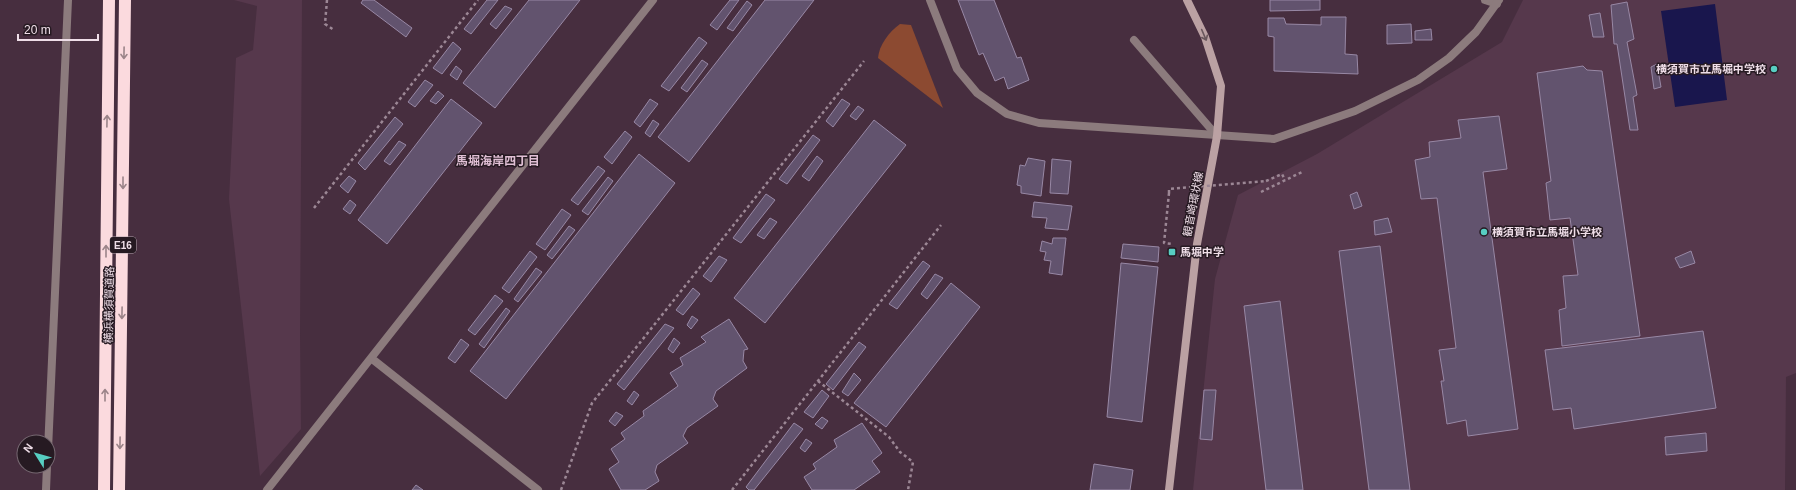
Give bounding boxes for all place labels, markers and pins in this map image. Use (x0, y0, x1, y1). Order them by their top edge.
place label: 横須賀市立馬堀中学校 (1656, 63, 1766, 75)
marker: 横須賀市立馬堀中学校 (1769, 64, 1779, 74)
place label: 横須賀市立馬堀小学校 (1492, 226, 1602, 238)
marker: 横須賀市立馬堀小学校 (1479, 227, 1489, 237)
place label: 馬堀中学 (1180, 246, 1224, 258)
marker: 馬堀中学 (1167, 247, 1177, 257)

